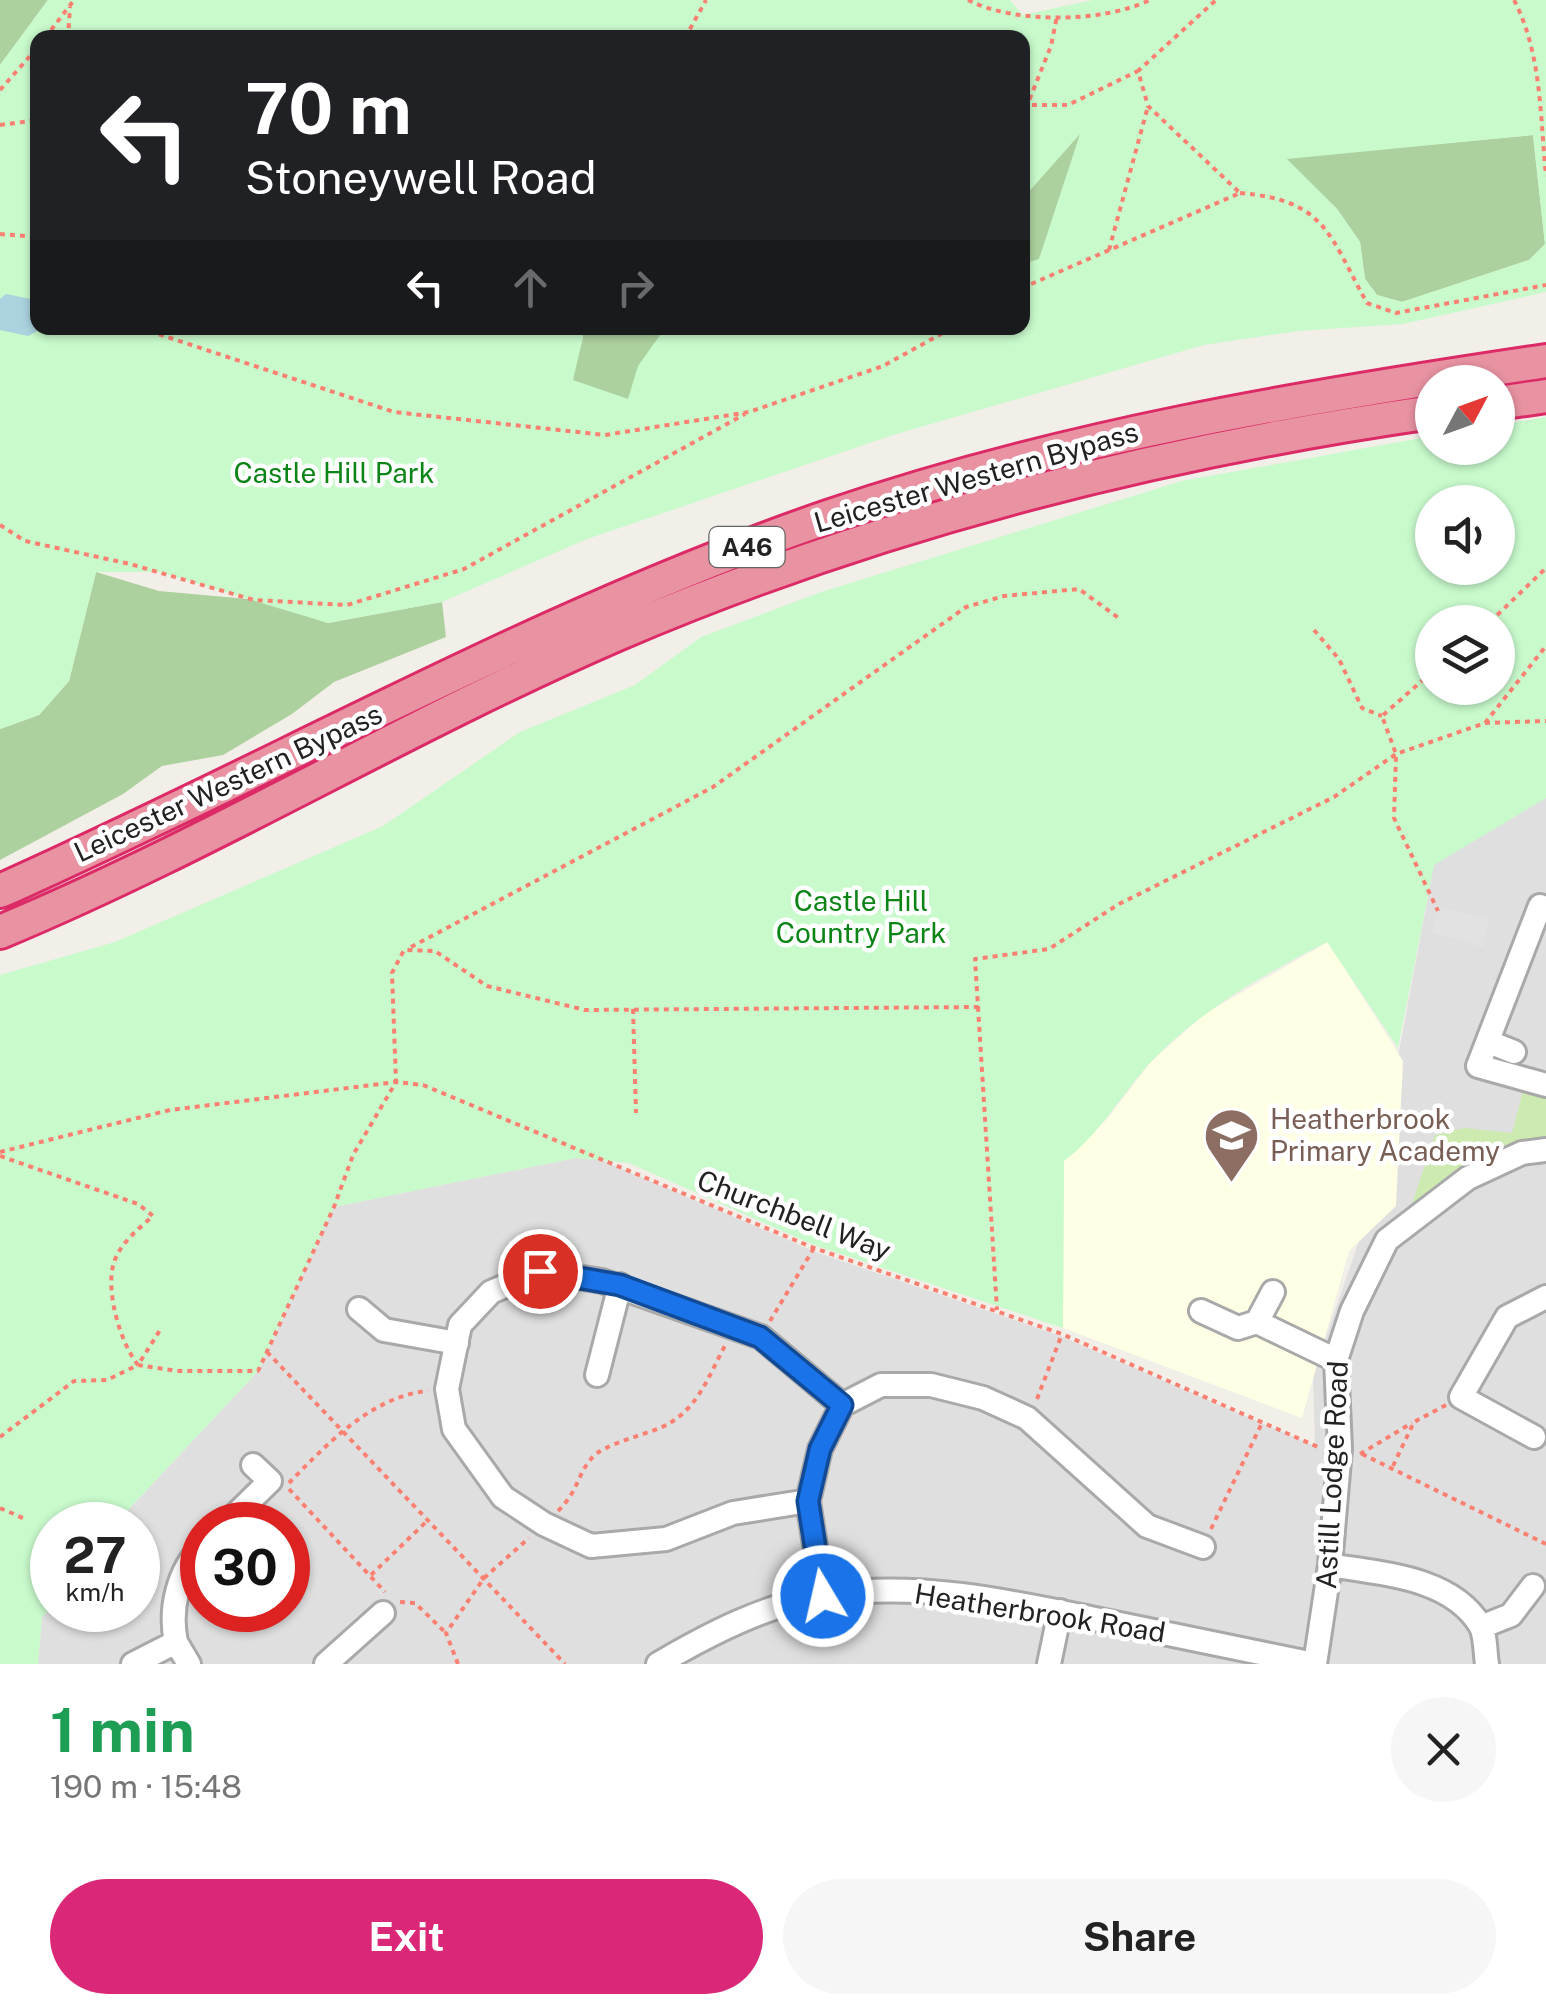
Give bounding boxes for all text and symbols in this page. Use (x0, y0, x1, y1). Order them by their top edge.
text: 70 m (245, 67, 412, 150)
icon: left (80, 70, 210, 200)
text: Stoneywell Road (245, 151, 597, 204)
icon: left (398, 260, 453, 315)
icon: ahead (503, 260, 558, 315)
icon: right (608, 260, 663, 315)
north arrow (1415, 365, 1515, 465)
map controls (1415, 365, 1515, 705)
street label: Leicester Western Bypass (810, 414, 1142, 539)
park label: Castle Hill Park (233, 456, 435, 489)
button: sound (1415, 485, 1515, 585)
road number: A46 (710, 527, 784, 567)
button: layers (1415, 605, 1515, 705)
street label: Leicester Western Bypass (69, 697, 387, 868)
park label: Castle Hill Country Park (776, 884, 946, 949)
place label: Heatherbrook Primary Academy (1270, 1102, 1500, 1167)
school or university icon: Heatherbrook Primary Academy (1201, 1105, 1261, 1184)
street label: Churchbell Way (693, 1162, 896, 1267)
pin (498, 1229, 583, 1314)
icon: arrive (513, 1244, 568, 1299)
street label: Astill Lodge Road (1309, 1360, 1354, 1590)
speed limit sign: 30 (180, 1502, 310, 1632)
text: 27 (63, 1525, 127, 1584)
position arrow (771, 1544, 875, 1648)
street label: Heatherbrook Road (912, 1576, 1168, 1649)
text: km/h (66, 1577, 124, 1607)
text: 1 min (50, 1695, 195, 1766)
button: close (1391, 1697, 1496, 1802)
text: 190 m · 15:48 (50, 1768, 242, 1805)
button: Exit (50, 1879, 763, 1994)
button: Share (783, 1879, 1496, 1994)

